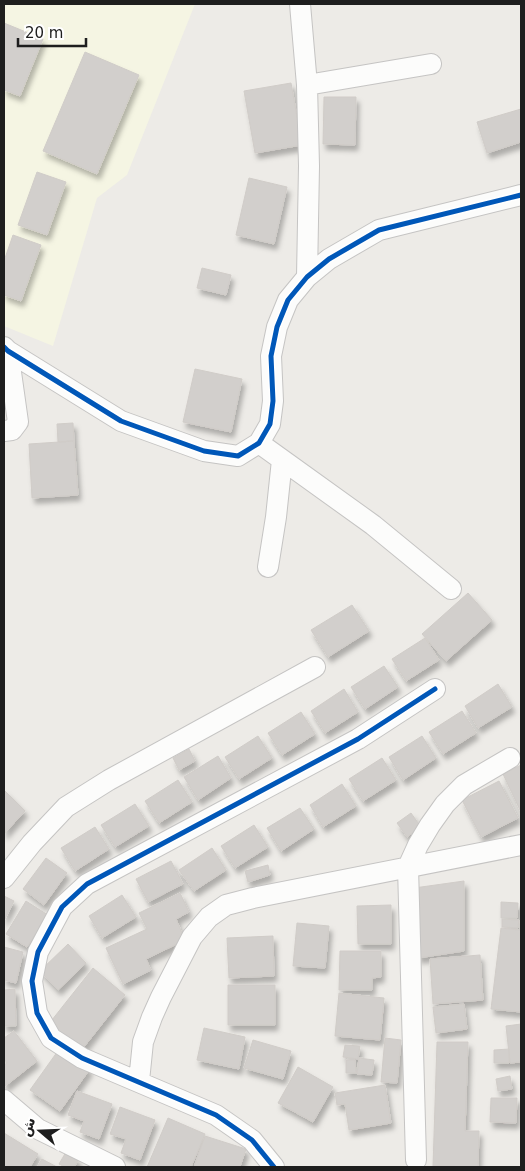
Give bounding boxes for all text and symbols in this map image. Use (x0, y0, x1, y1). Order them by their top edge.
scale bar (18, 15, 85, 47)
text: 20 m (25, 24, 63, 42)
north arrow (15, 1106, 65, 1156)
text: ش (17, 1115, 38, 1139)

